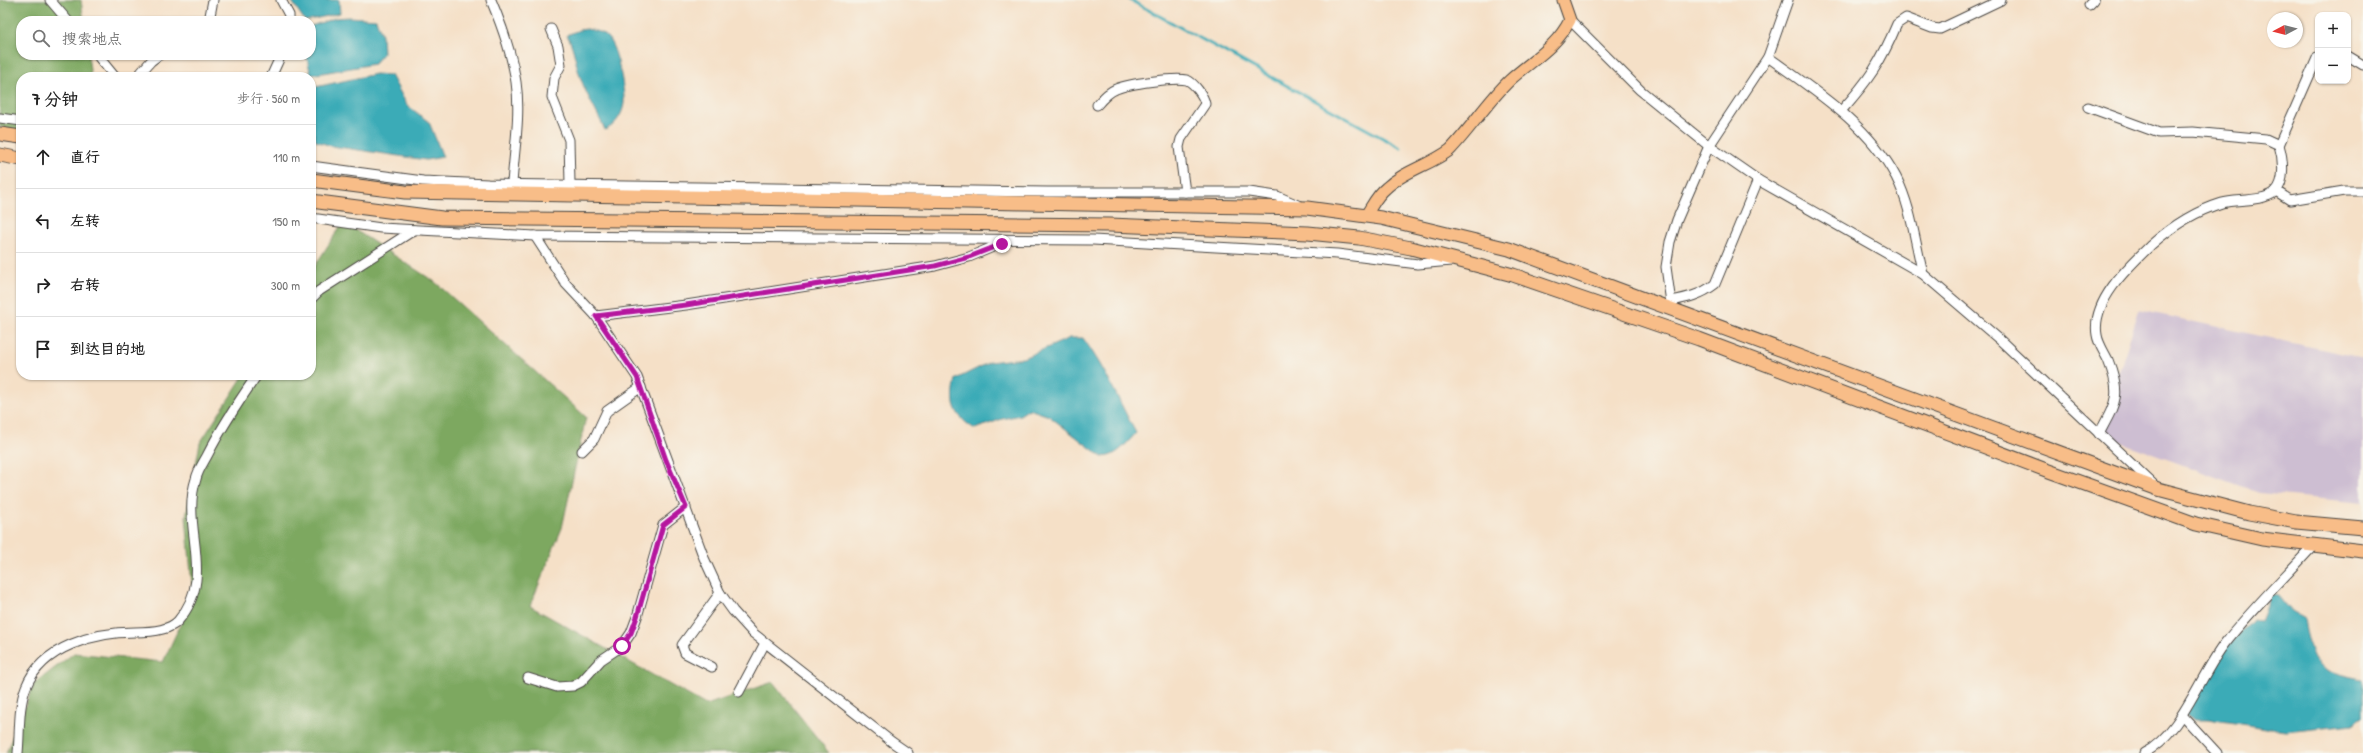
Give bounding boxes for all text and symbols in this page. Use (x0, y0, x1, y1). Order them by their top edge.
north arrow (2267, 12, 2303, 48)
map controls (2315, 12, 2351, 84)
button: + (2315, 12, 2351, 48)
search box (16, 16, 316, 60)
icon: search (30, 27, 52, 49)
text: 搜索地点 (62, 28, 122, 49)
button: − (2315, 48, 2351, 84)
text: 7 分钟 (32, 87, 78, 110)
text: 步行 · 560 m (237, 89, 300, 107)
icon: ahead (32, 146, 54, 168)
text: 直行 (70, 146, 100, 167)
text: 110 m (273, 148, 300, 166)
icon: left (32, 210, 54, 232)
text: 左转 (70, 210, 100, 231)
text: 150 m (272, 212, 300, 230)
route end (993, 235, 1011, 253)
icon: right (32, 274, 54, 296)
text: 右转 (70, 274, 100, 295)
text: 300 m (271, 276, 300, 294)
icon: arrive (32, 338, 54, 360)
text: 到达目的地 (70, 338, 145, 359)
route start (613, 637, 631, 655)

